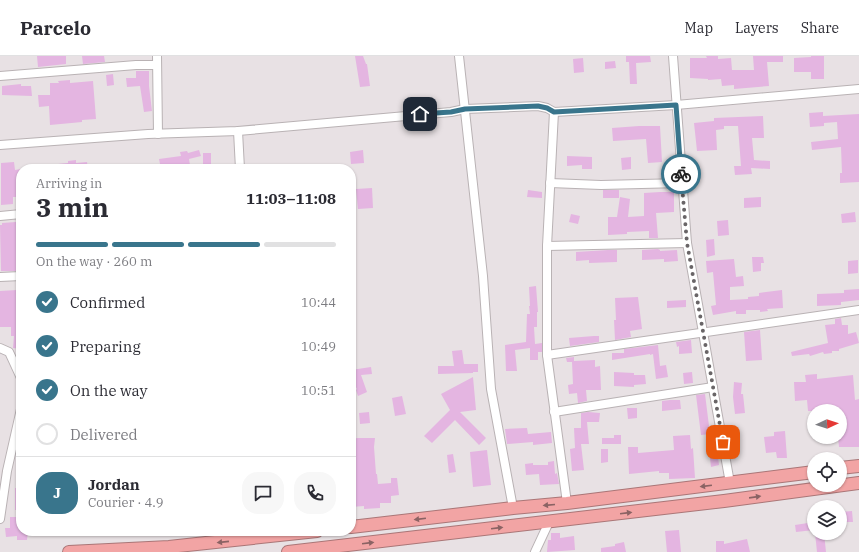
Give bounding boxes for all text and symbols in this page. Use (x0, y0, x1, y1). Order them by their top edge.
text: Parcelo (20, 16, 91, 40)
text: Map (685, 19, 713, 37)
text: Layers (735, 19, 779, 37)
text: Share (801, 19, 839, 37)
pin (403, 97, 437, 131)
icon: home (409, 103, 431, 125)
courier (661, 154, 701, 194)
icon: bike (670, 163, 692, 185)
text: Arriving in (36, 175, 102, 192)
text: 11:03–11:08 (246, 189, 336, 208)
text: 3 min (36, 190, 109, 224)
text: On the way · 260 m (36, 253, 152, 270)
icon: check (36, 291, 58, 313)
text: Confirmed (70, 293, 145, 312)
text: 10:44 (301, 294, 336, 311)
icon: check (36, 335, 58, 357)
text: Preparing (70, 337, 141, 356)
text: 10:49 (301, 338, 336, 355)
icon: check (36, 379, 58, 401)
text: On the way (70, 381, 148, 400)
text: 10:51 (301, 382, 336, 399)
north arrow (807, 404, 847, 444)
map controls (807, 404, 847, 540)
text: Delivered (70, 425, 138, 444)
pin (706, 425, 740, 459)
icon: bag (712, 431, 734, 453)
button: locate (807, 452, 847, 492)
button: chat (242, 472, 284, 514)
button: phone (294, 472, 336, 514)
text: Jordan (88, 475, 140, 494)
text: J (53, 483, 61, 502)
one-way arrow (700, 483, 712, 489)
text: Courier · 4.9 (88, 494, 164, 511)
one-way arrow (749, 494, 761, 500)
button: layers (807, 500, 847, 540)
one-way arrow (543, 501, 555, 508)
one-way arrow (620, 509, 632, 516)
one-way arrow (414, 516, 426, 522)
one-way arrow (491, 524, 503, 531)
one-way arrow (217, 538, 229, 545)
one-way arrow (362, 539, 374, 546)

